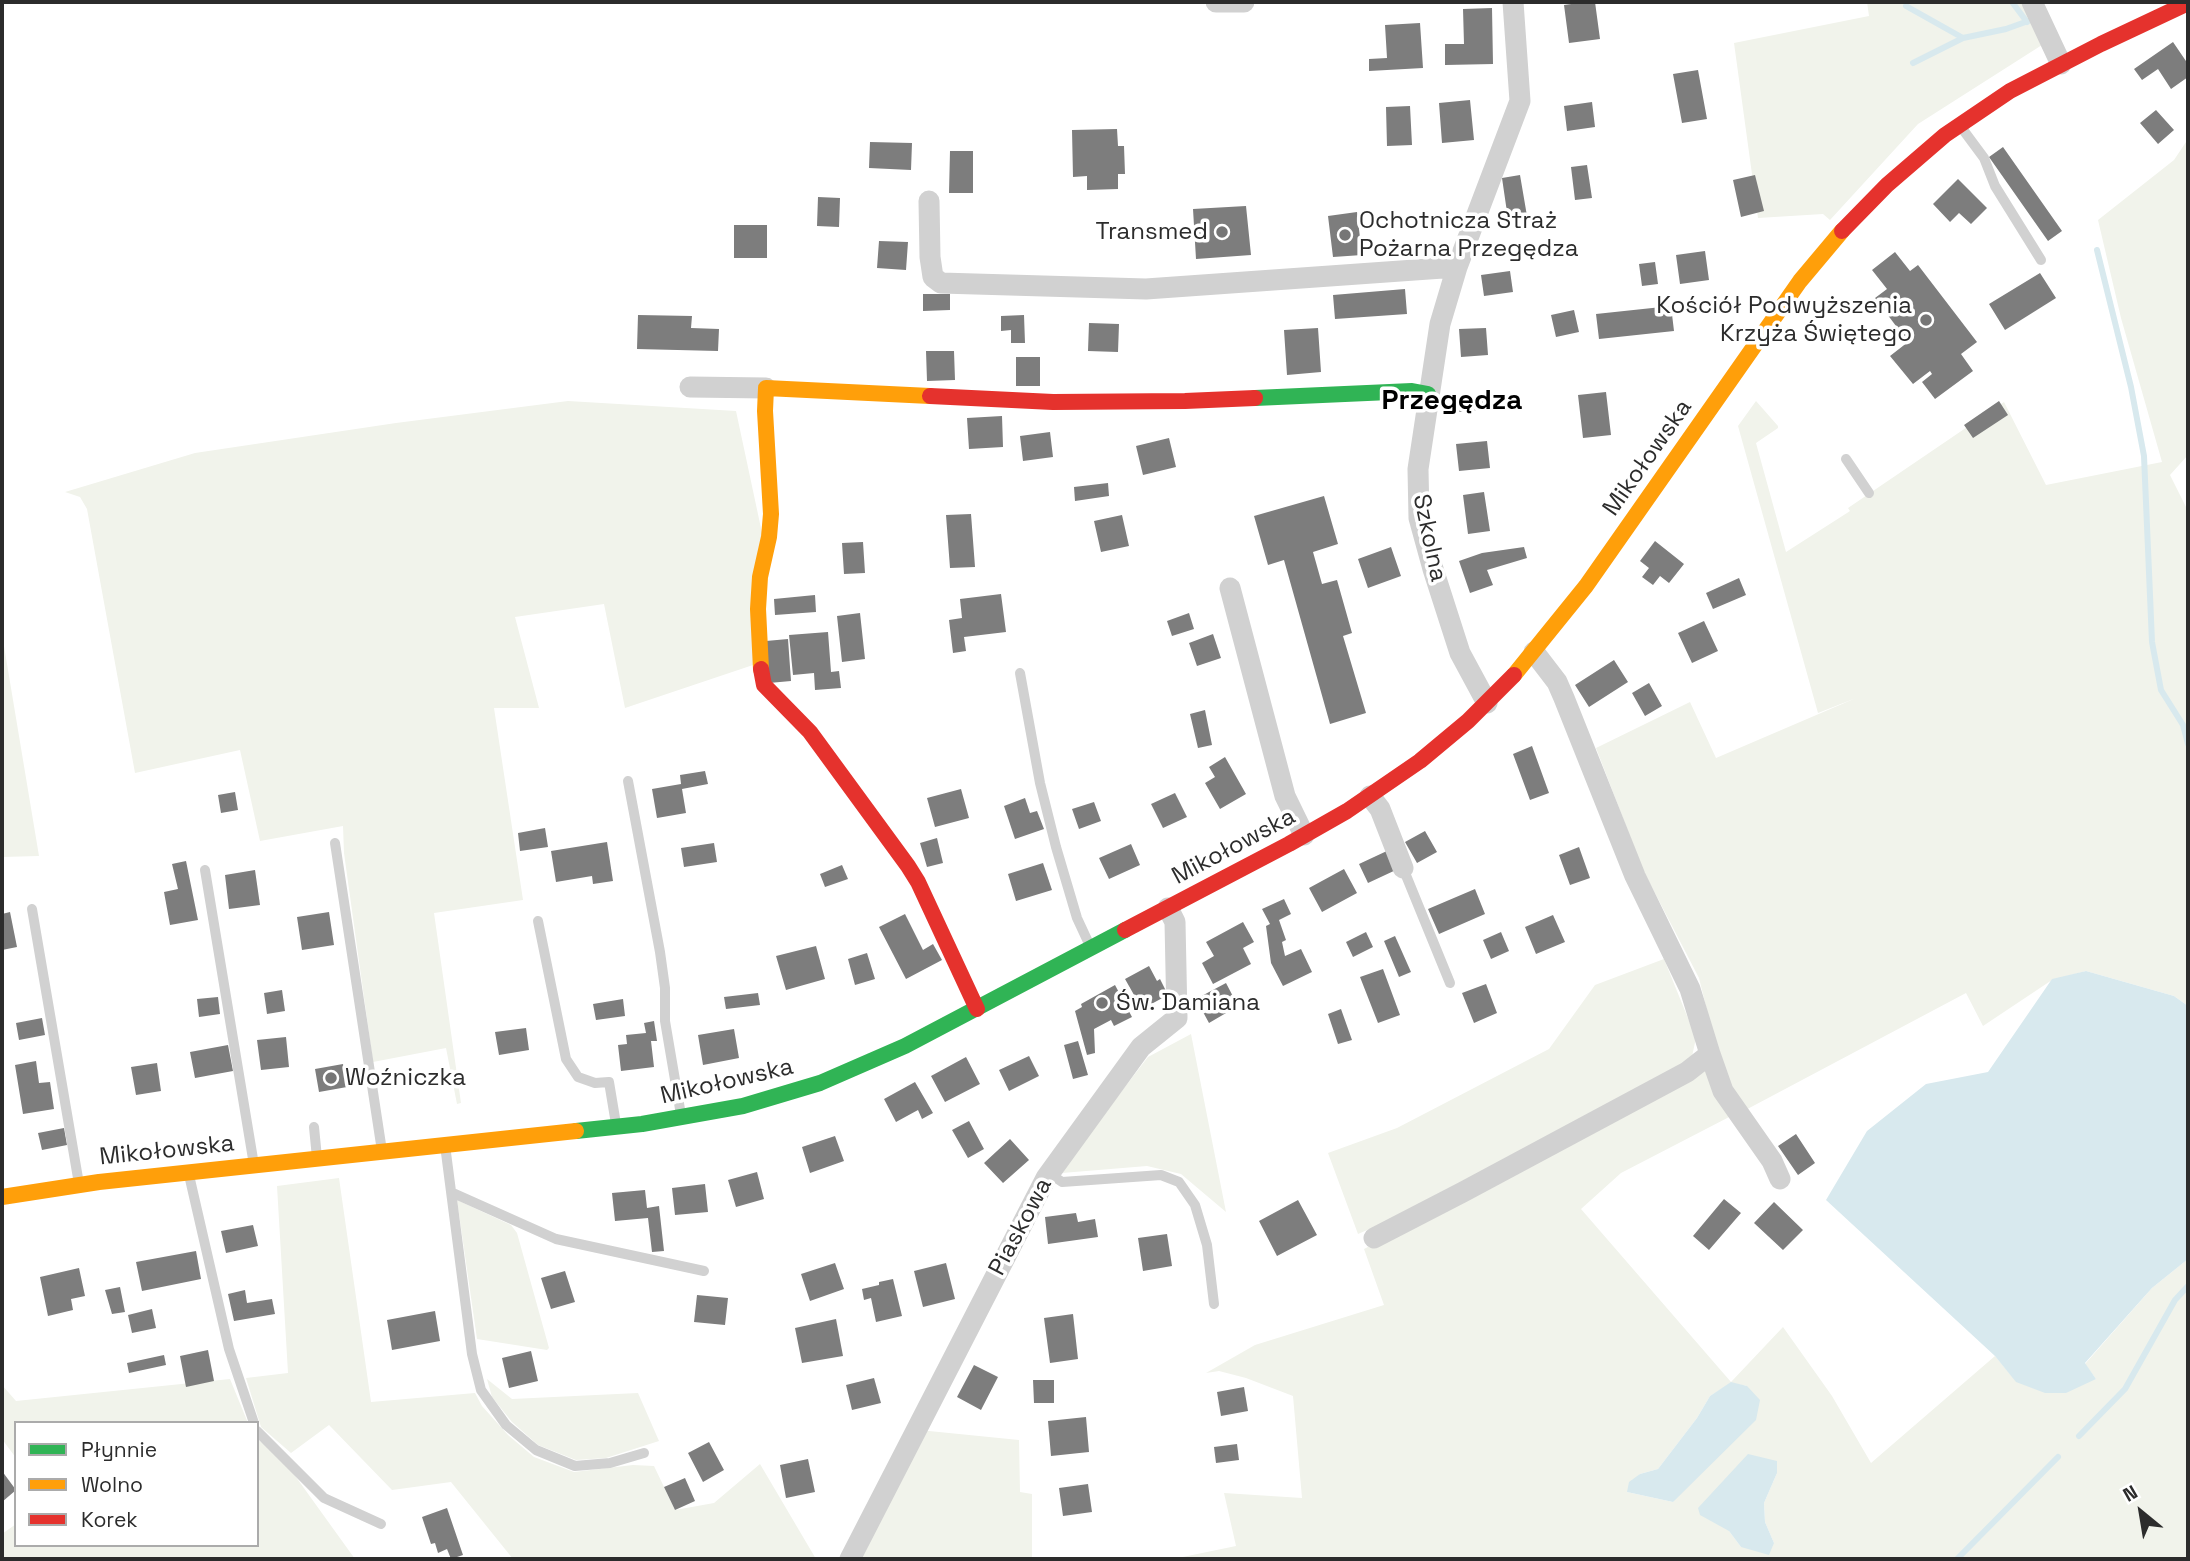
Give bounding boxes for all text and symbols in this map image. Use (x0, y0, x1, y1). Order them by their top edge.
place label: Ochotnicza Straż Pożarna Przegędza (1359, 207, 1578, 263)
place label: Transmed (1096, 218, 1208, 246)
marker: Transmed (1214, 224, 1230, 240)
marker: Ochotnicza Straż Pożarna Przegędza (1337, 227, 1353, 243)
place label: Kościół Podwyższenia Krzyża Świętego (1656, 292, 1912, 348)
marker: Kościół Podwyższenia Krzyża Świętego (1918, 312, 1934, 328)
district label: Przegędza (1381, 384, 1523, 418)
street label: Mikołowska (1597, 394, 1699, 522)
street label: Szkolna (1406, 492, 1452, 584)
street label: Mikołowska (1167, 803, 1301, 891)
place label: Św. Damiana (1116, 989, 1260, 1017)
marker: Św. Damiana (1094, 995, 1110, 1011)
street label: Mikołowska (658, 1053, 796, 1111)
place label: Woźniczka (345, 1064, 466, 1092)
marker: Woźniczka (323, 1070, 339, 1086)
street label: Mikołowska (98, 1130, 236, 1172)
street label: Piaskowa (983, 1173, 1059, 1281)
legend (14, 1421, 259, 1547)
text: Płynnie (81, 1436, 157, 1463)
text: Wolno (81, 1471, 143, 1498)
north arrow (2106, 1477, 2176, 1547)
text: N (2118, 1479, 2142, 1507)
text: Korek (81, 1506, 138, 1533)

